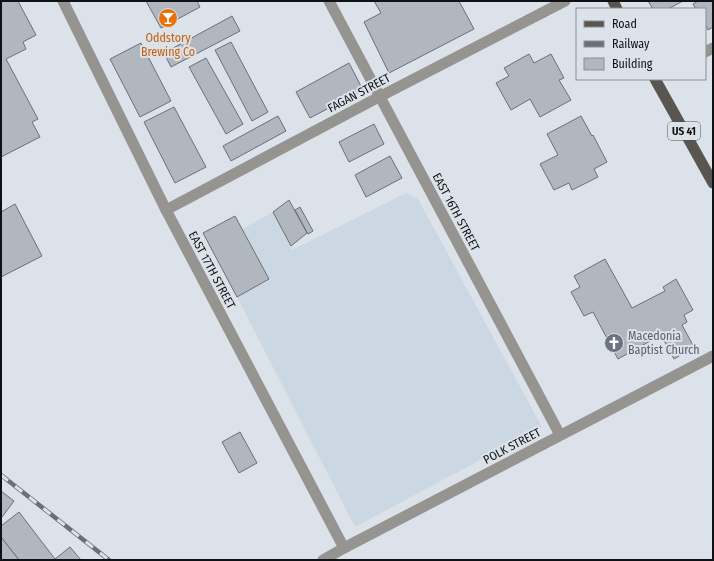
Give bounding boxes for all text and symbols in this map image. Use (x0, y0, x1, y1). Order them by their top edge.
bar icon: Oddstory Brewing Co (157, 7, 179, 29)
legend (576, 8, 706, 80)
text: Road (612, 17, 637, 31)
place label: Oddstory Brewing Co (141, 31, 195, 59)
text: Railway (612, 37, 650, 51)
text: Building (612, 57, 653, 71)
street label: FAGAN STREET (325, 70, 393, 115)
road number: US 41 (668, 122, 700, 140)
street label: EAST 16TH STREET (430, 171, 483, 254)
street label: EAST 17TH STREET (186, 229, 239, 312)
place label: Macedonia Baptist Church (628, 329, 700, 357)
church icon: Macedonia Baptist Church (603, 332, 625, 354)
street label: POLK STREET (481, 425, 543, 467)

